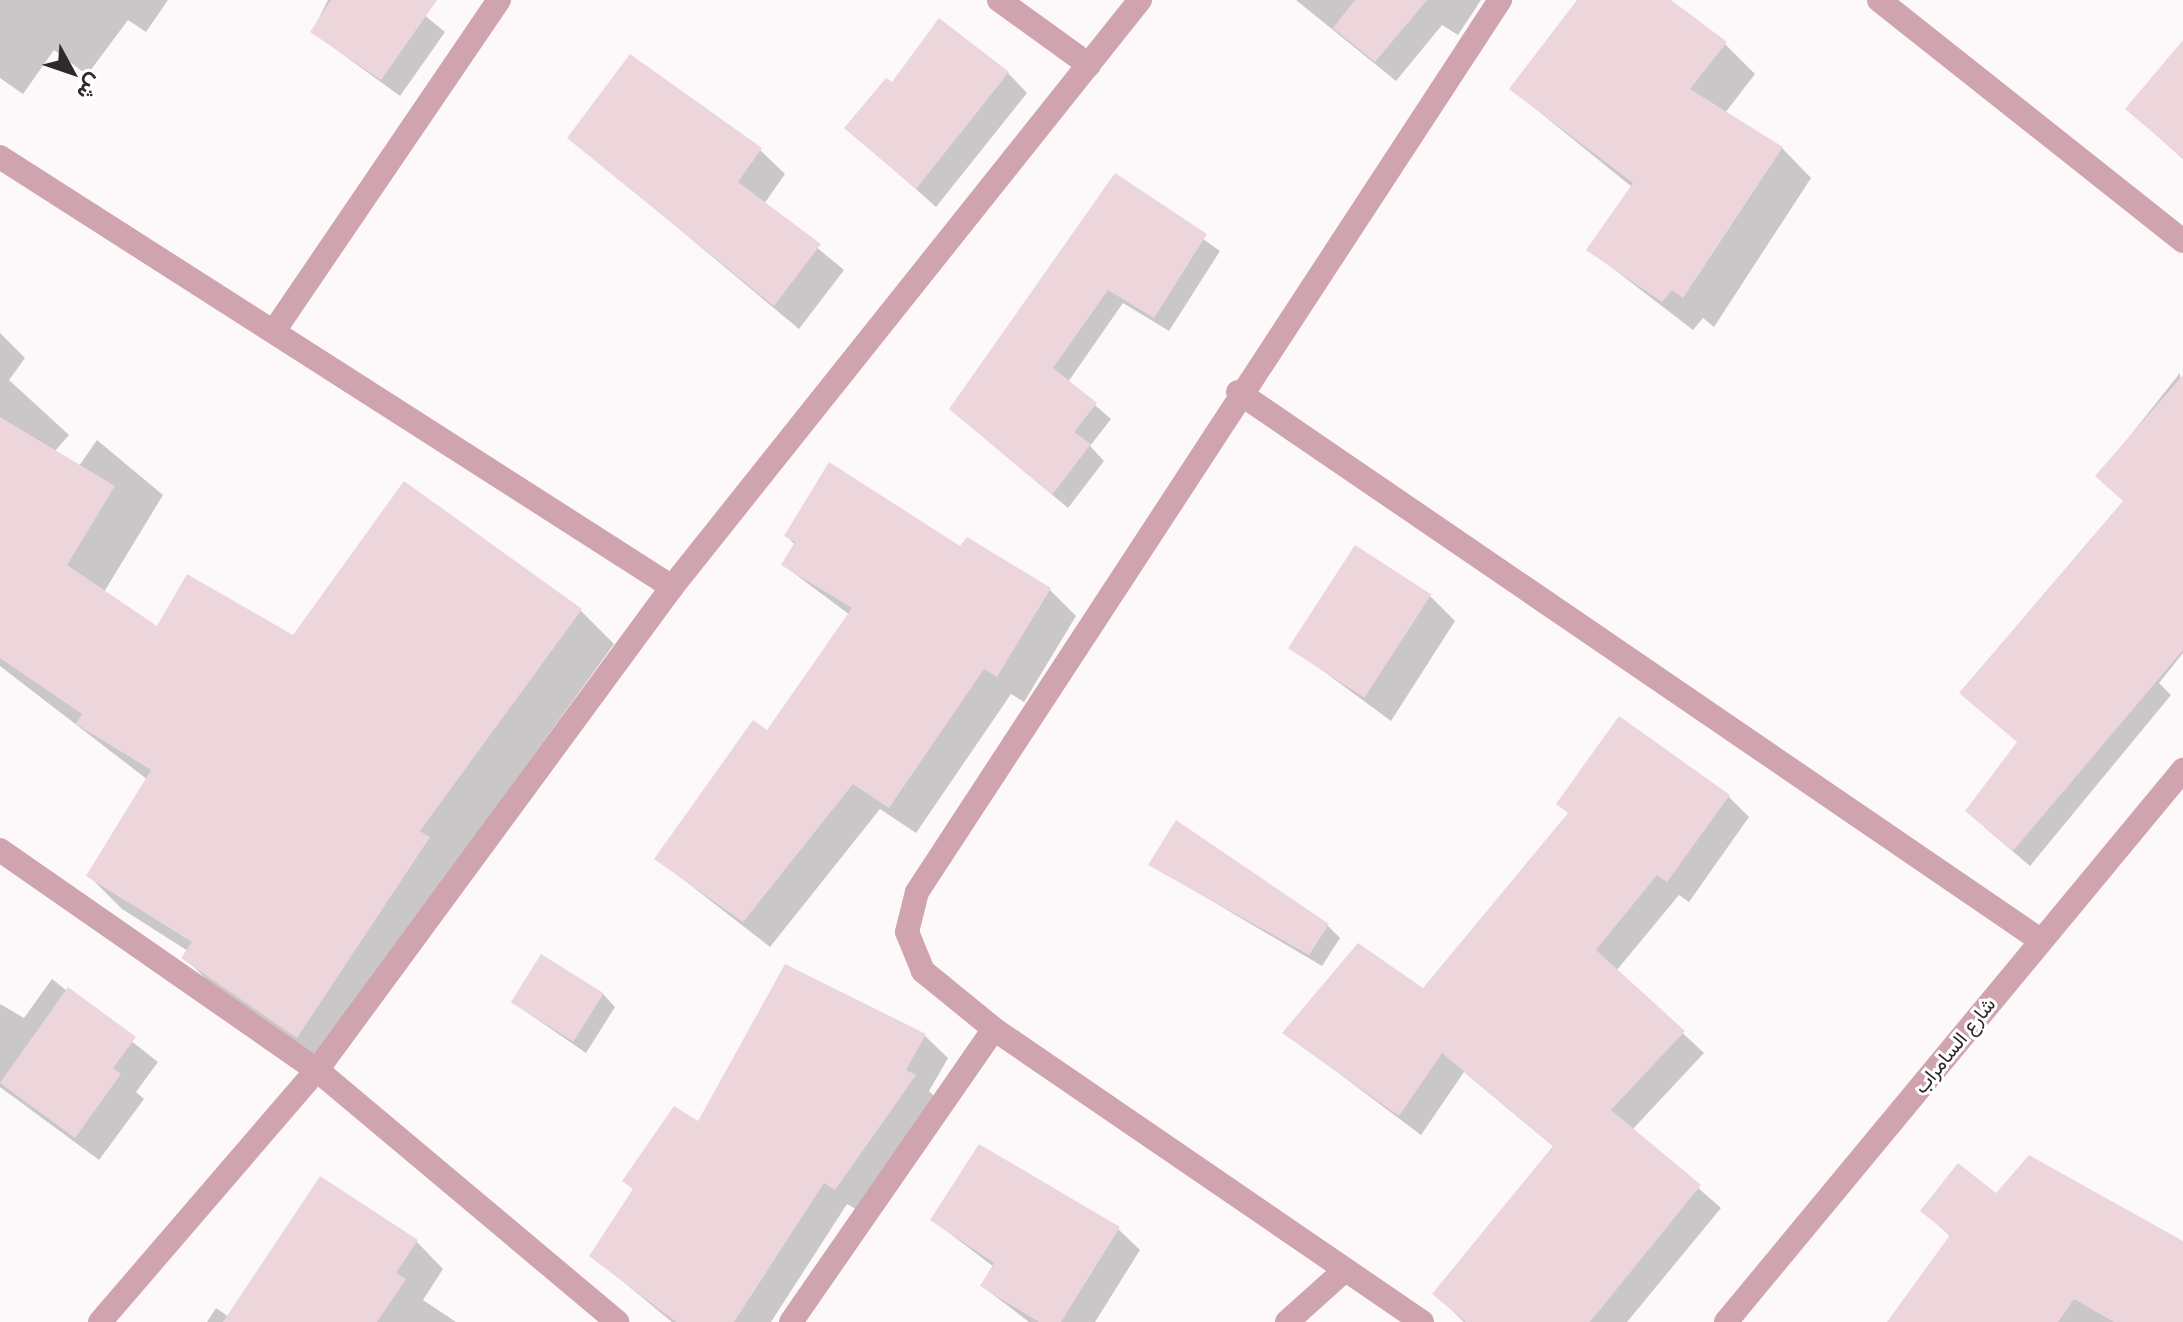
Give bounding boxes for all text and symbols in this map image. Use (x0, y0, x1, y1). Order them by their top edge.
north arrow (32, 32, 112, 112)
text: ش (71, 68, 110, 107)
street label: شارع السامراب (1908, 992, 2000, 1098)

